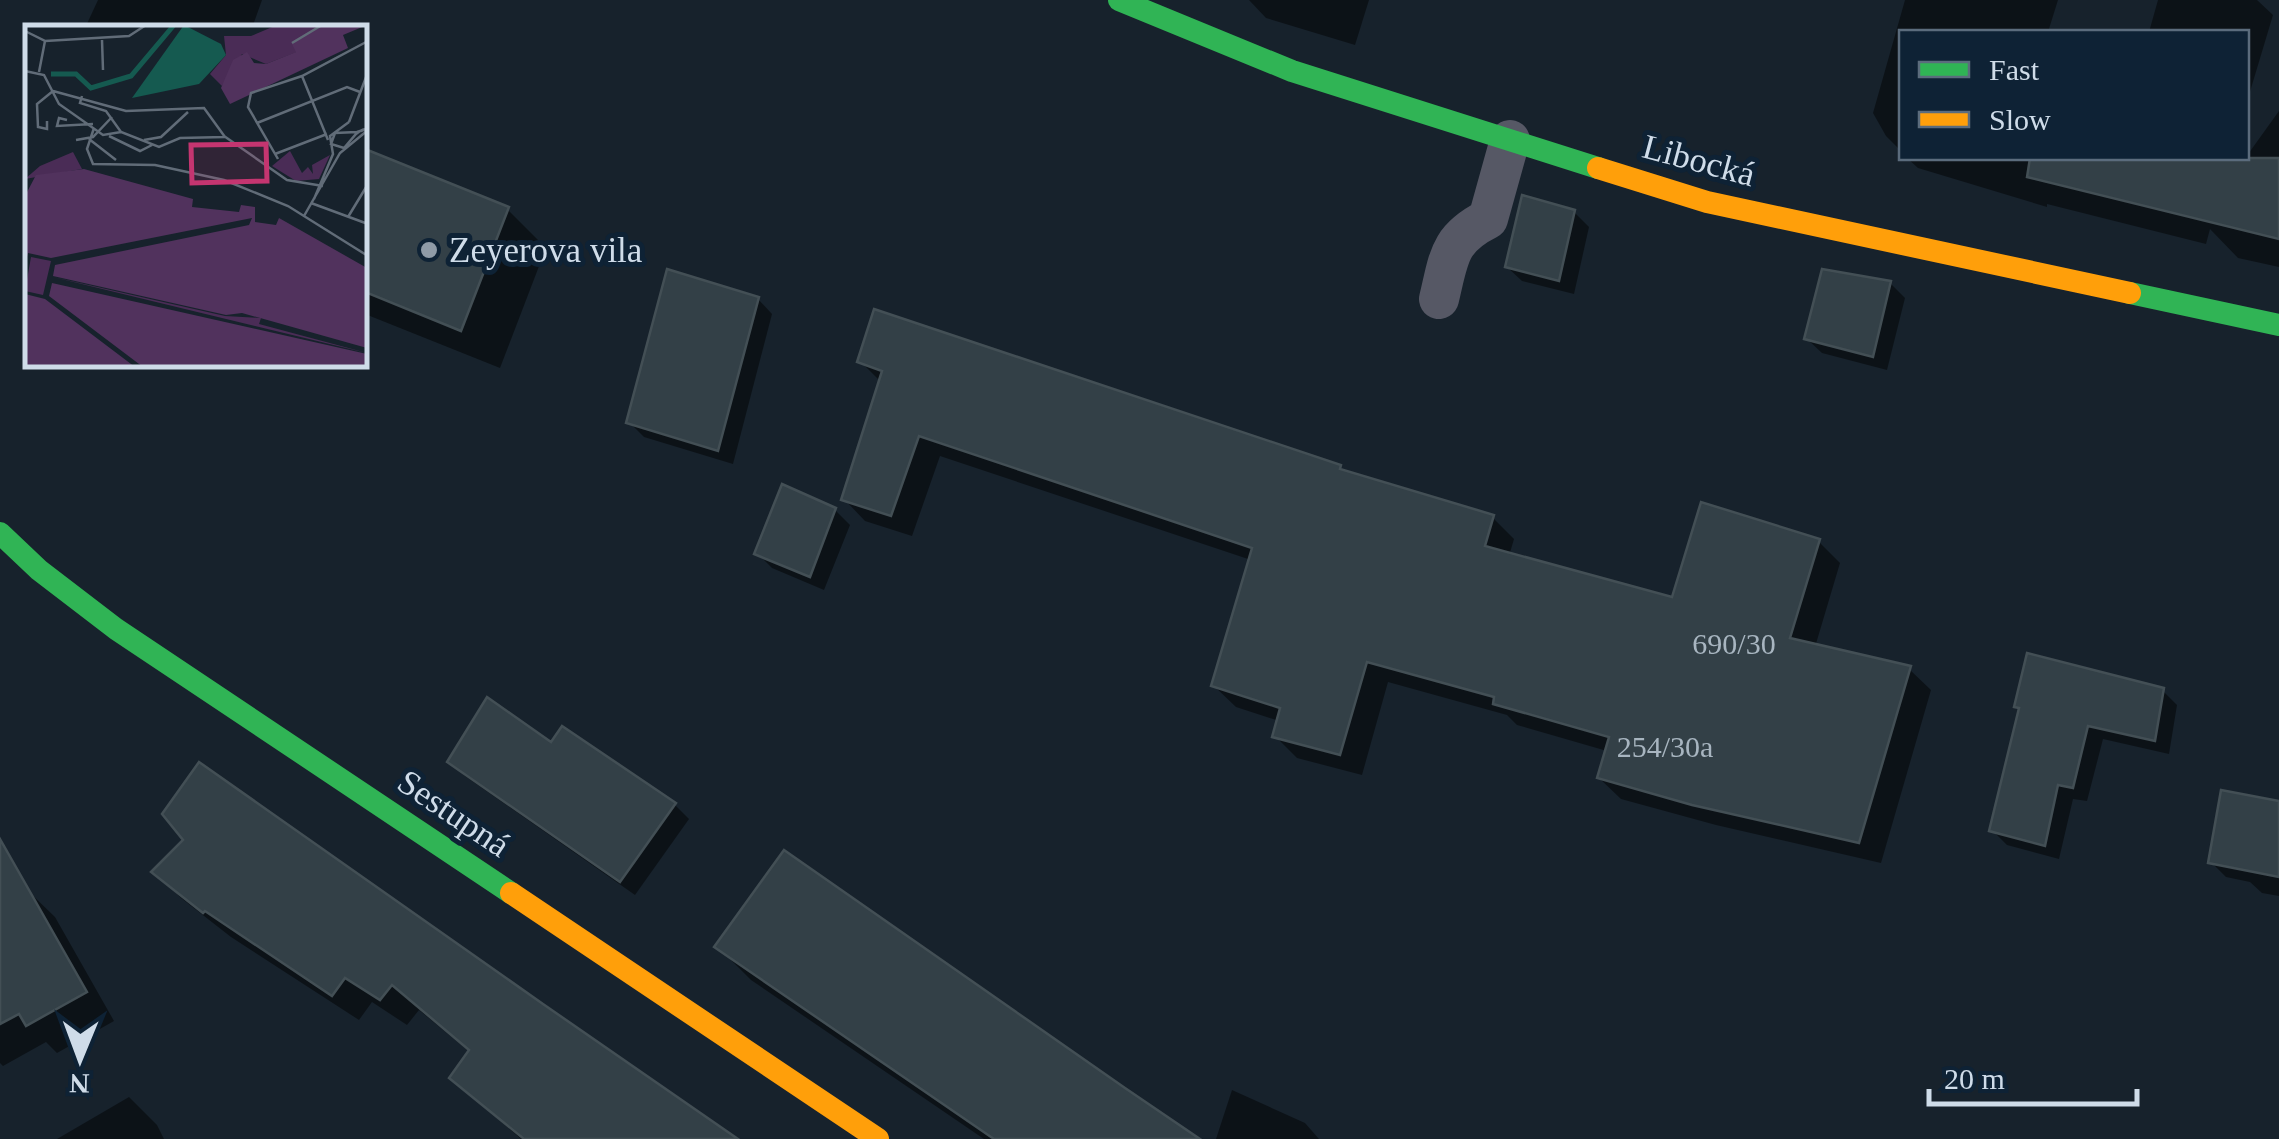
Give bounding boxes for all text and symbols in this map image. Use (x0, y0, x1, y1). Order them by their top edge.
inset map (25, 25, 368, 368)
legend (1899, 30, 2249, 160)
text: Fast (1989, 53, 2040, 86)
text: Slow (1989, 103, 2051, 136)
street label: Libocká (1638, 127, 1760, 194)
place label: Zeyerova vila (449, 231, 643, 270)
marker: Zeyerova vila (418, 239, 440, 261)
house number: 690/30 (1692, 627, 1776, 660)
house number: 254/30a (1617, 730, 1713, 763)
street label: Sestupná (390, 762, 517, 865)
north arrow (30, 1009, 130, 1109)
scale bar (1929, 1044, 2136, 1106)
text: 20 m (1944, 1062, 2005, 1095)
text: N (69, 1068, 90, 1099)

